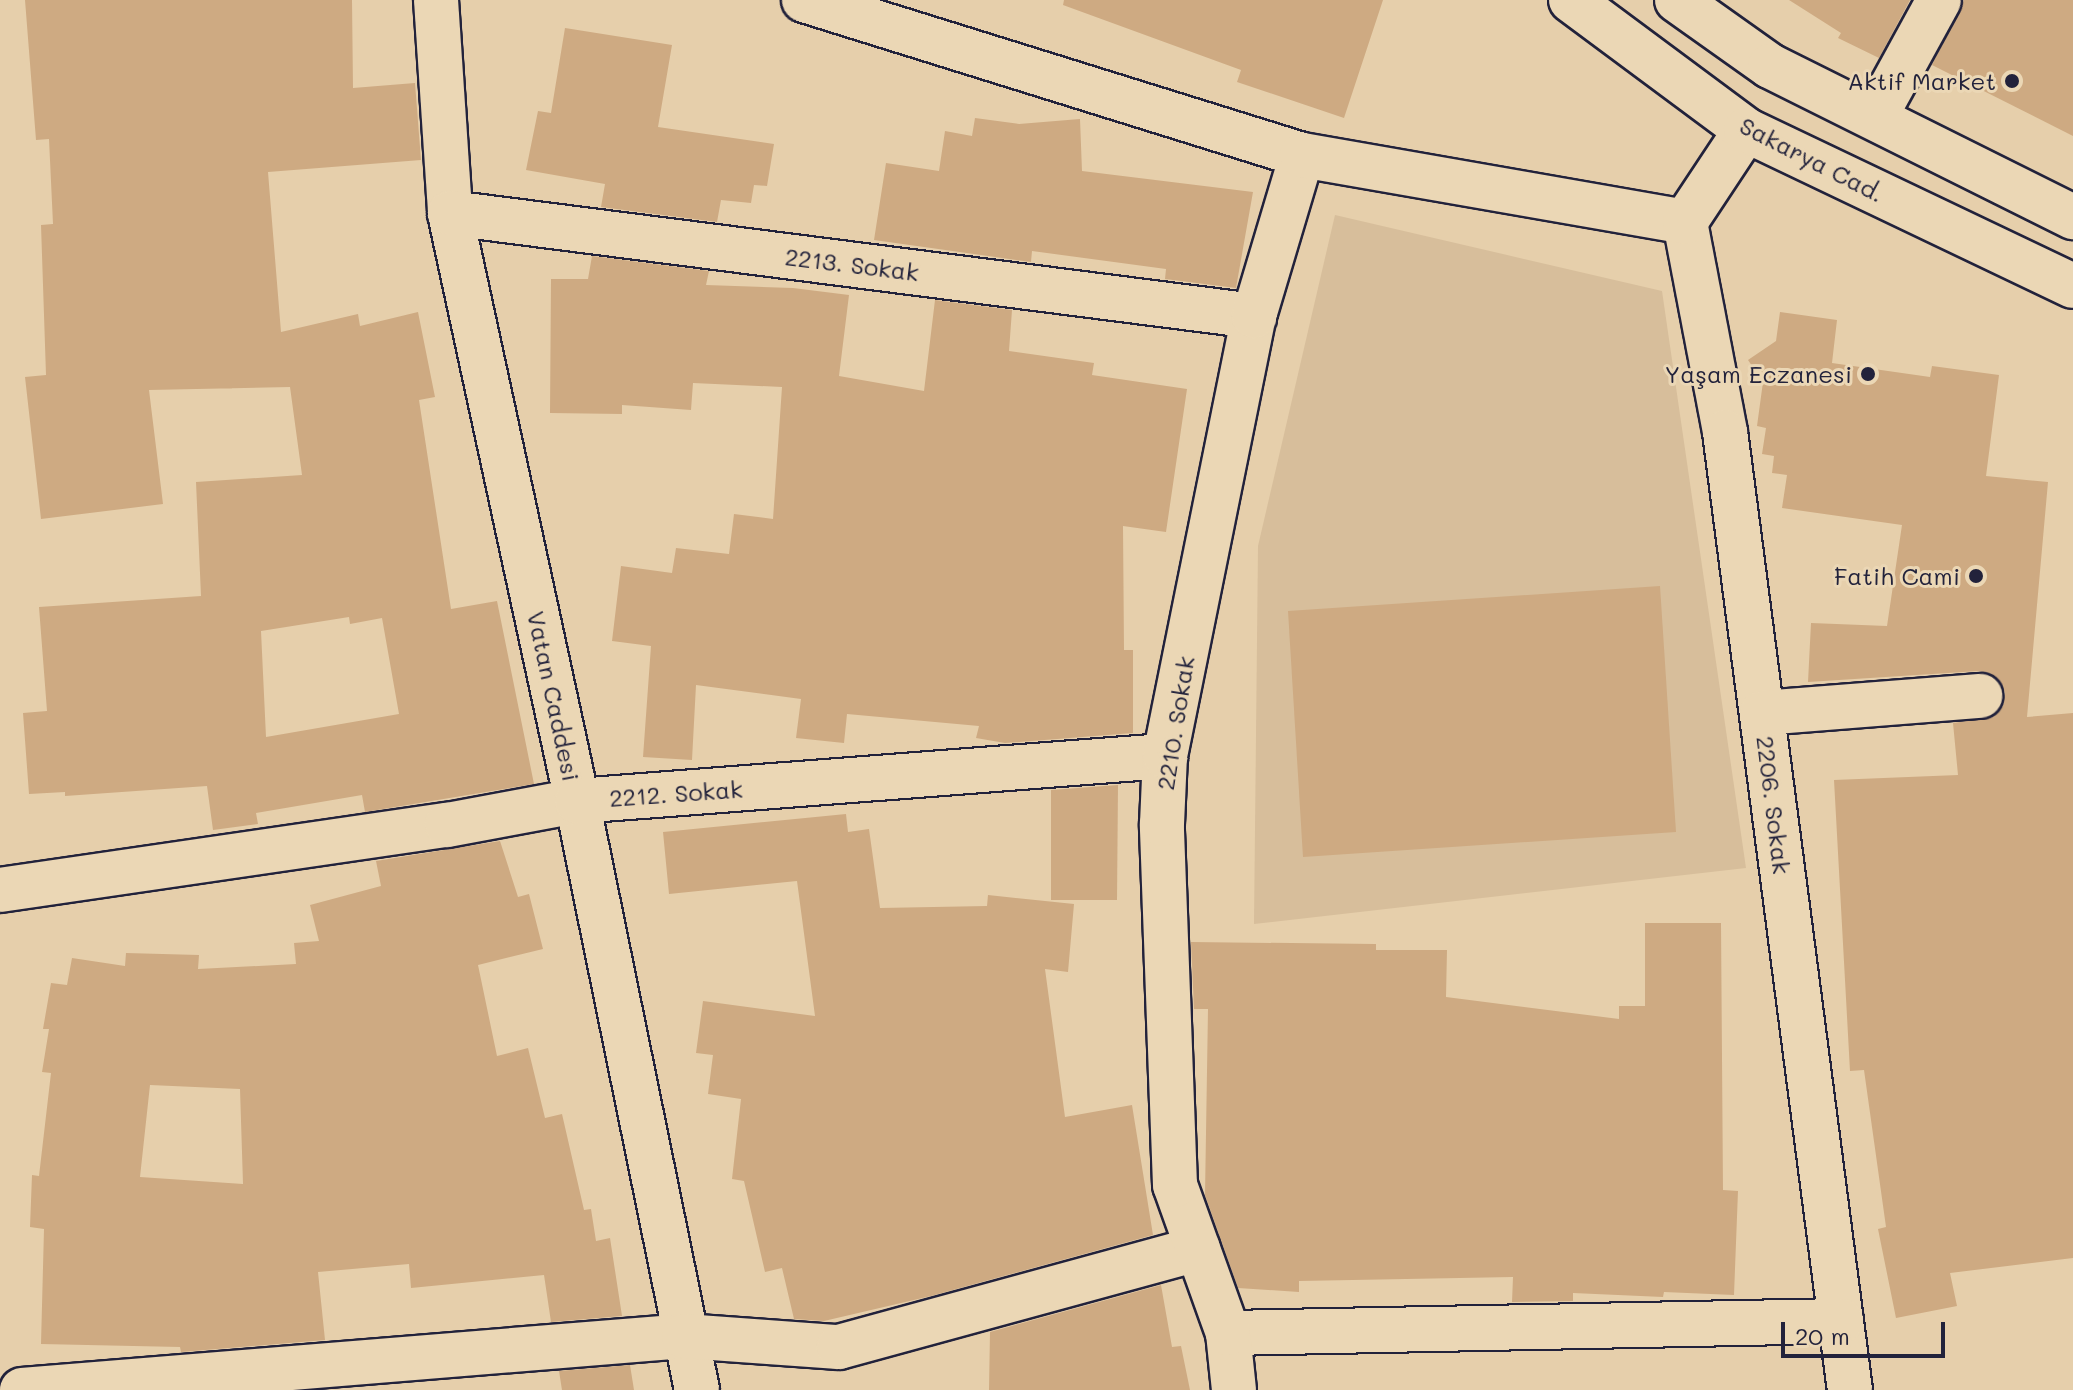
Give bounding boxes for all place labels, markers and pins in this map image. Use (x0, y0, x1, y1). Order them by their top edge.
place label: Aktif Market (1847, 67, 1996, 95)
marker: Aktif Market (2003, 72, 2021, 90)
place label: Yaşam Eczanesi (1665, 360, 1852, 388)
marker: Yaşam Eczanesi (1859, 365, 1877, 383)
place label: Fatih Cami (1834, 562, 1960, 590)
marker: Fatih Cami (1967, 567, 1985, 585)

